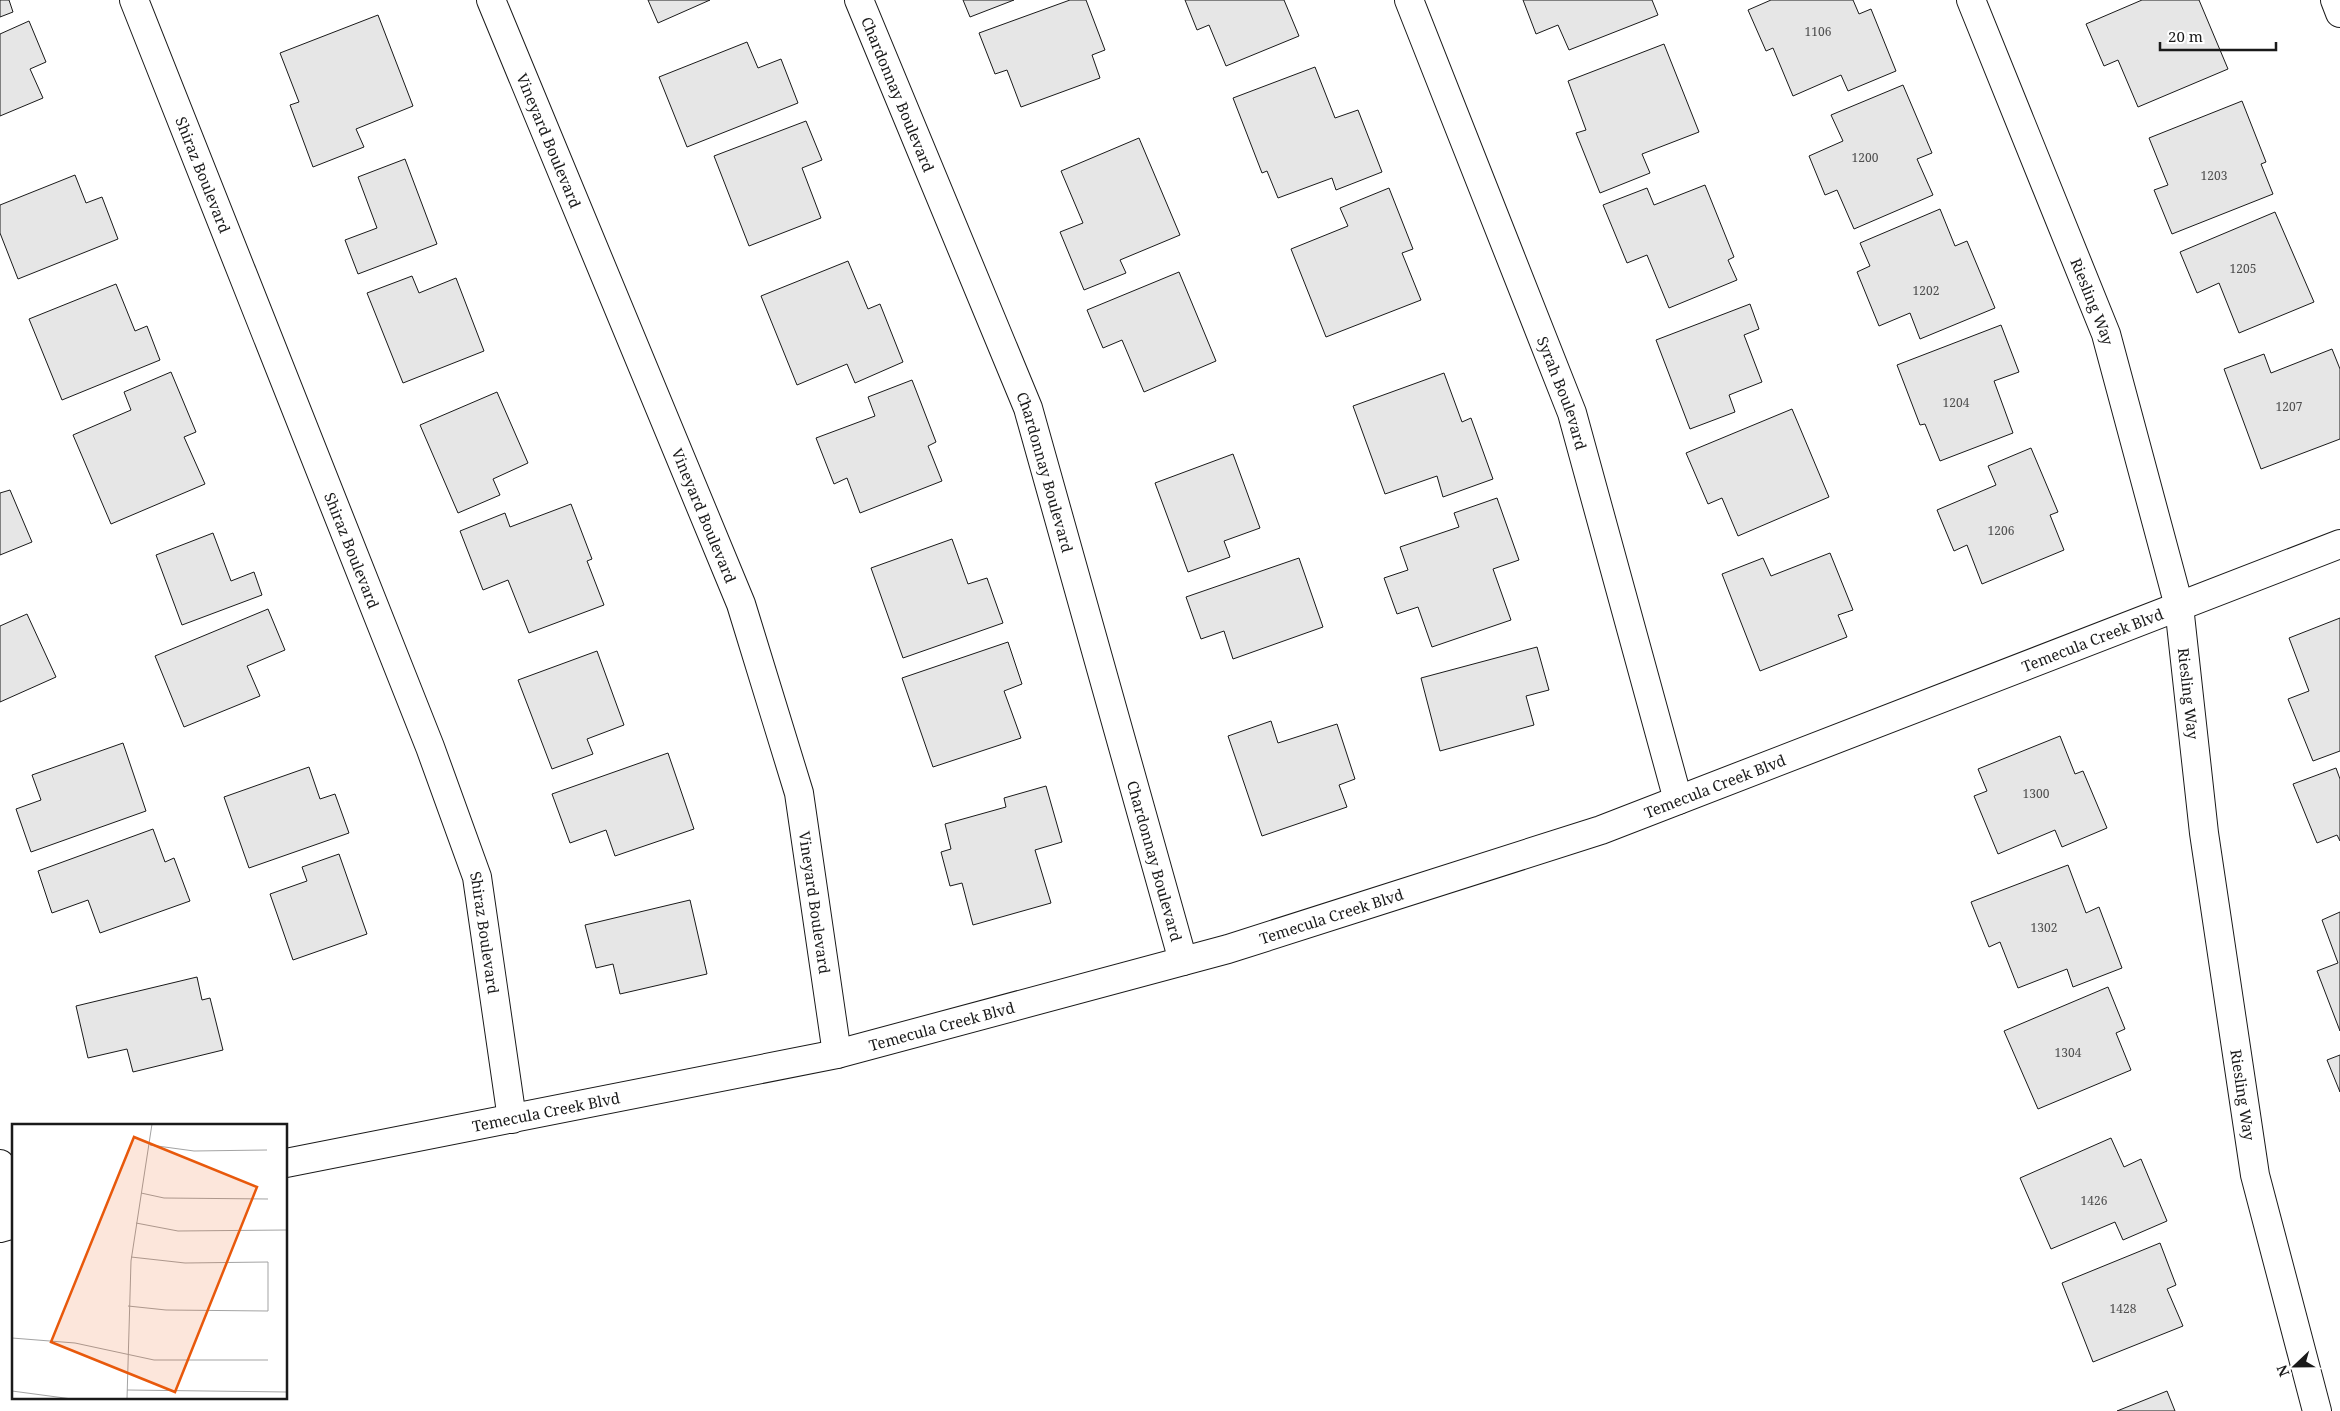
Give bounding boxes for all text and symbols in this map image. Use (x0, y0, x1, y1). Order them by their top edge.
street label: Chardonnay Boulevard (857, 14, 939, 175)
scale bar (2160, 20, 2276, 52)
house number: 1106 (1805, 23, 1832, 40)
text: 20 m (2168, 26, 2203, 46)
street label: Vineyard Boulevard (512, 70, 586, 211)
street label: Shiraz Boulevard (171, 114, 235, 236)
house number: 1200 (1852, 149, 1879, 166)
house number: 1203 (2201, 167, 2228, 184)
street label: Riesling Way (2066, 255, 2119, 347)
house number: 1205 (2230, 260, 2256, 277)
house number: 1202 (1913, 282, 1939, 299)
street label: Syrah Boulevard (1533, 333, 1592, 452)
street label: Chardonnay Boulevard (1012, 389, 1078, 555)
house number: 1204 (1943, 394, 1970, 411)
house number: 1207 (2276, 398, 2303, 415)
street label: Vineyard Boulevard (668, 445, 741, 586)
street label: Shiraz Boulevard (320, 489, 384, 611)
house number: 1206 (1988, 522, 2015, 539)
street label: Temecula Creek Blvd (2019, 603, 2166, 676)
street label: Riesling Way (2174, 647, 2204, 741)
street label: Temecula Creek Blvd (1641, 750, 1788, 822)
street label: Chardonnay Boulevard (1123, 778, 1187, 944)
house number: 1300 (2023, 785, 2050, 802)
street label: Vineyard Boulevard (795, 830, 835, 975)
street label: Shiraz Boulevard (466, 868, 504, 995)
street label: Temecula Creek Blvd (1257, 884, 1406, 948)
house number: 1302 (2031, 919, 2057, 936)
street label: Temecula Creek Blvd (867, 997, 1017, 1055)
house number: 1304 (2055, 1044, 2082, 1061)
street label: Riesling Way (2226, 1048, 2260, 1142)
street label: Temecula Creek Blvd (470, 1087, 622, 1136)
inset map (12, 1124, 288, 1398)
house number: 1426 (2081, 1192, 2108, 1209)
house number: 1428 (2110, 1300, 2137, 1317)
north arrow (2270, 1341, 2320, 1391)
text: N (2272, 1362, 2293, 1380)

